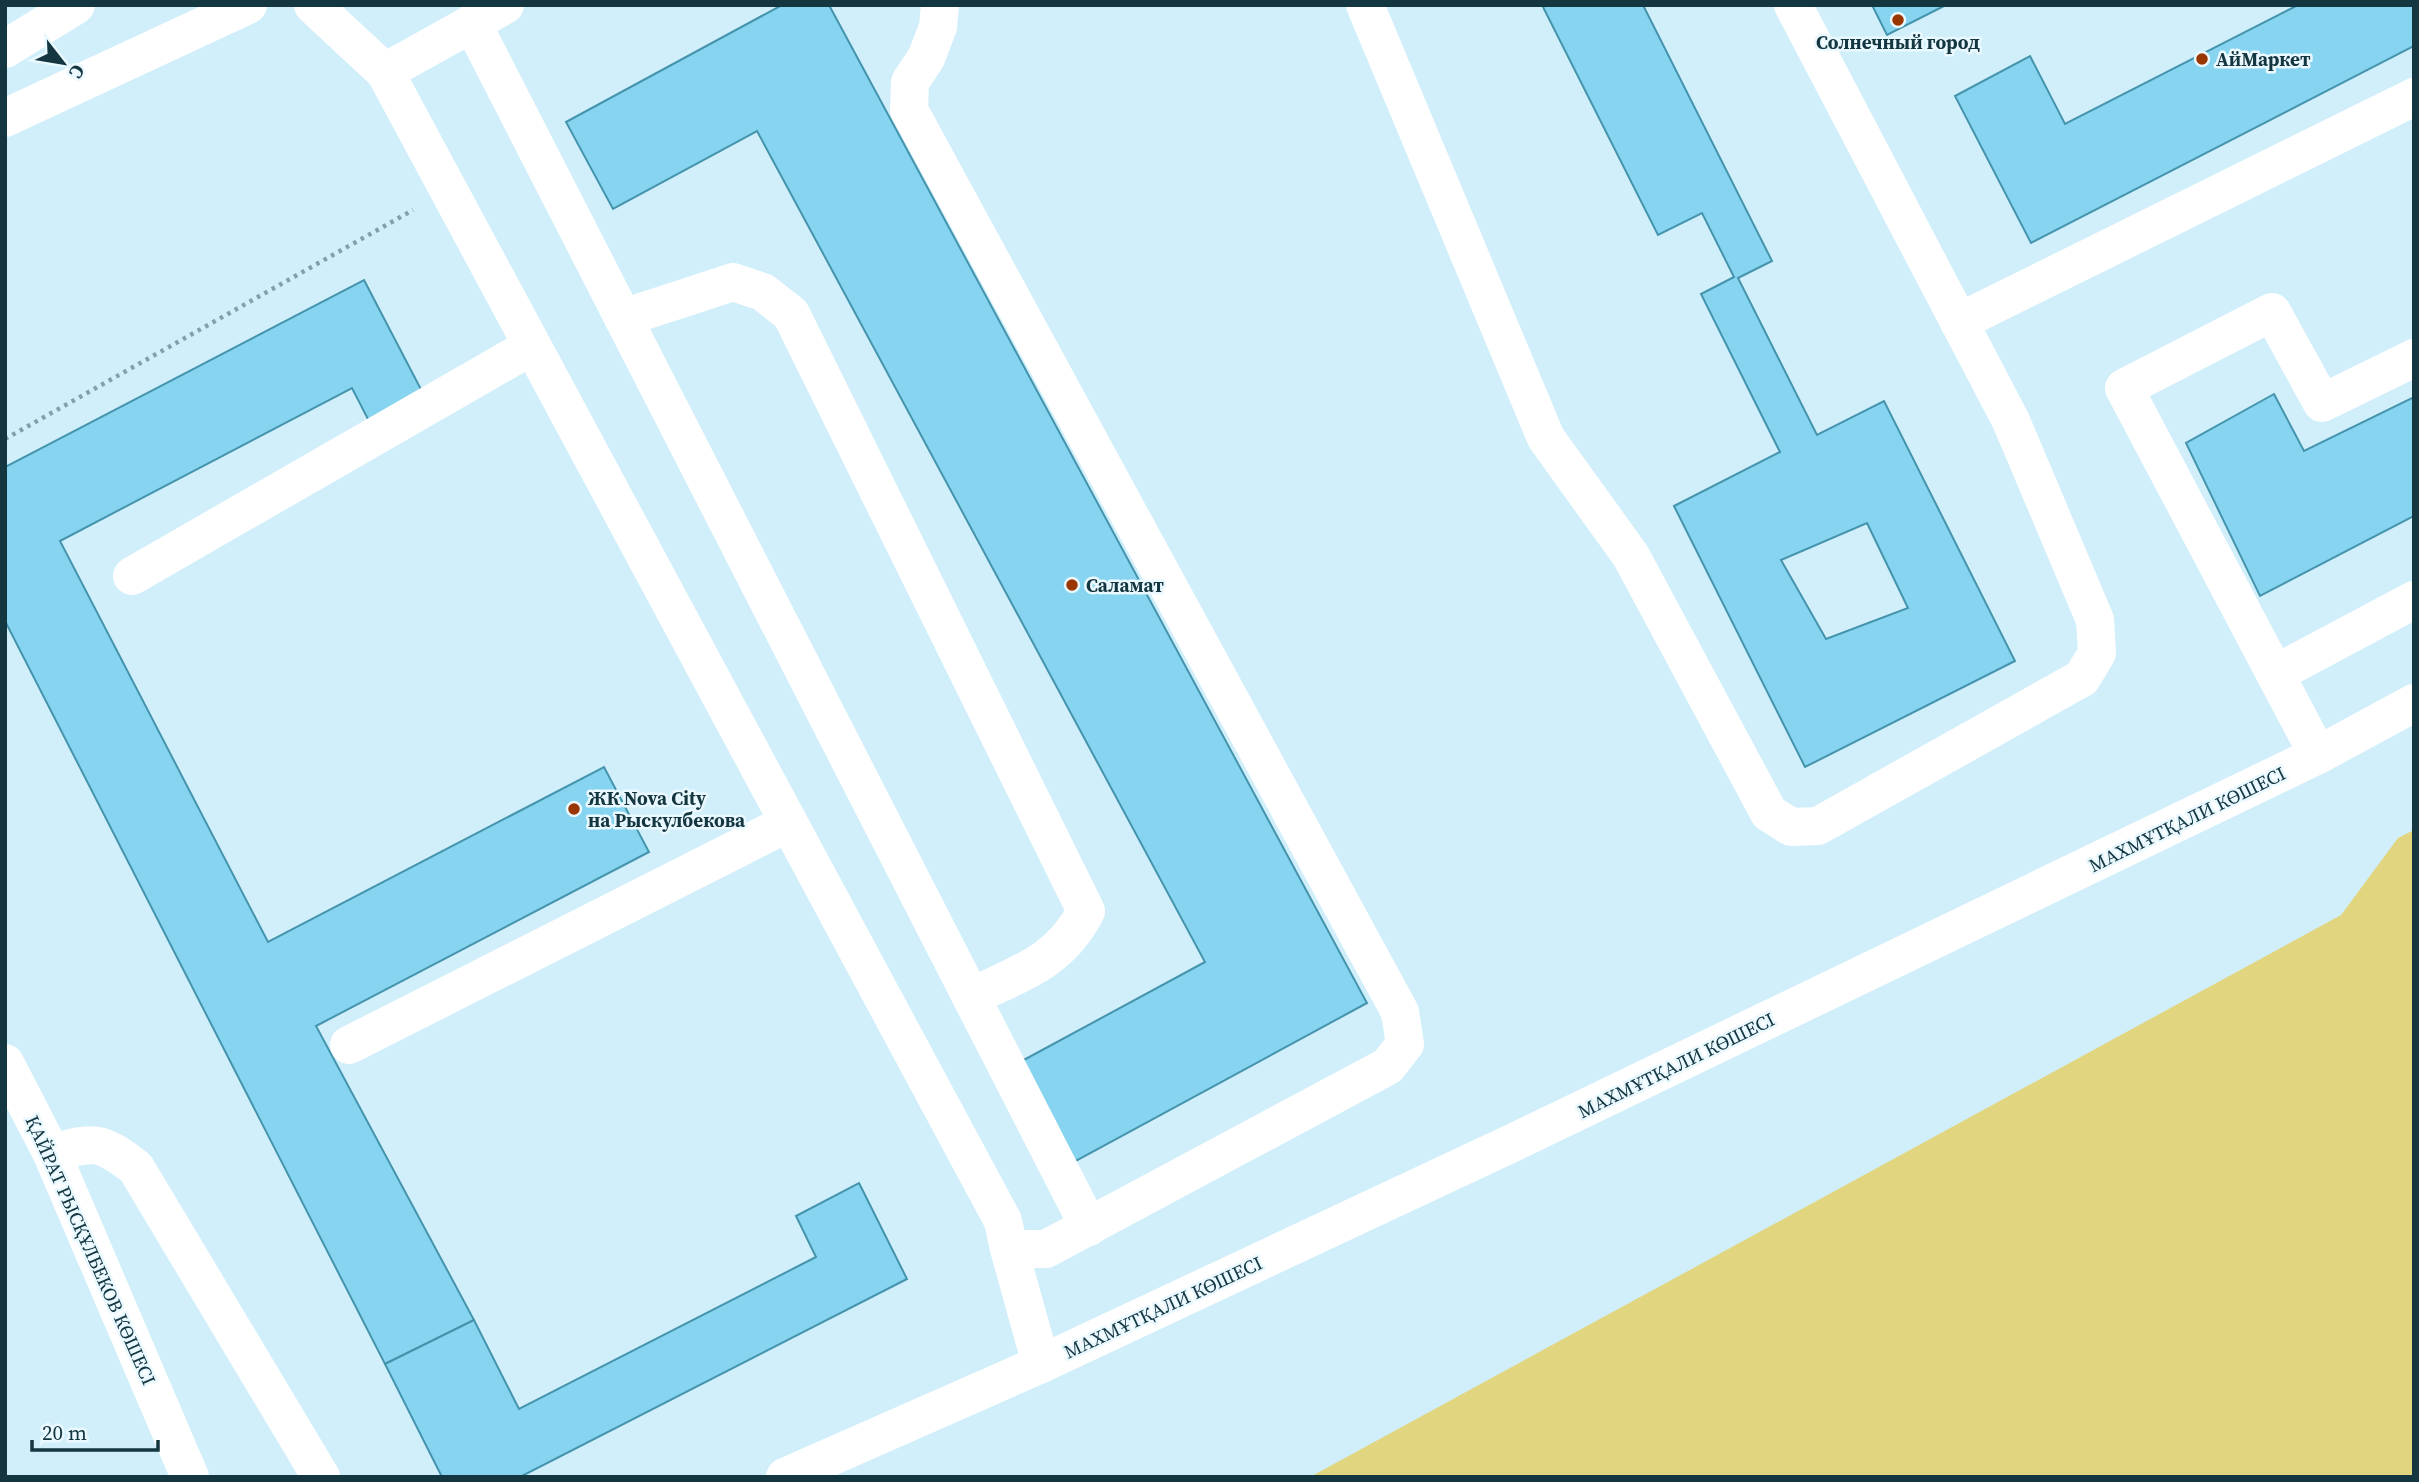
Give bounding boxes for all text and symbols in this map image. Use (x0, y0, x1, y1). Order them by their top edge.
marker: Солнечный город (1890, 12, 1906, 28)
north arrow (28, 28, 98, 98)
place label: Солнечный город (1816, 29, 1980, 55)
place label: АйМаркет (2216, 46, 2311, 72)
marker: АйМаркет (2194, 51, 2210, 67)
text: С (63, 60, 92, 84)
place label: Саламат (1086, 572, 1164, 598)
marker: Саламат (1064, 577, 1080, 593)
street label: МАХМҰТҚАЛИ КӨШЕСІ (2084, 760, 2290, 878)
place label: ЖК Nova City на Рыскулбекова (588, 785, 746, 833)
marker: ЖК Nova City на Рыскулбекова (566, 801, 582, 817)
street label: МАХМҰТҚАЛИ КӨШЕСІ (1573, 1006, 1779, 1124)
street label: ҚАЙРАТ РЫСҚҰЛБЕКОВ КӨШЕСІ (20, 1111, 162, 1389)
street label: МАХМҰТҚАЛИ КӨШЕСІ (1060, 1250, 1266, 1364)
scale bar (32, 1408, 158, 1452)
text: 20 m (42, 1418, 87, 1447)

